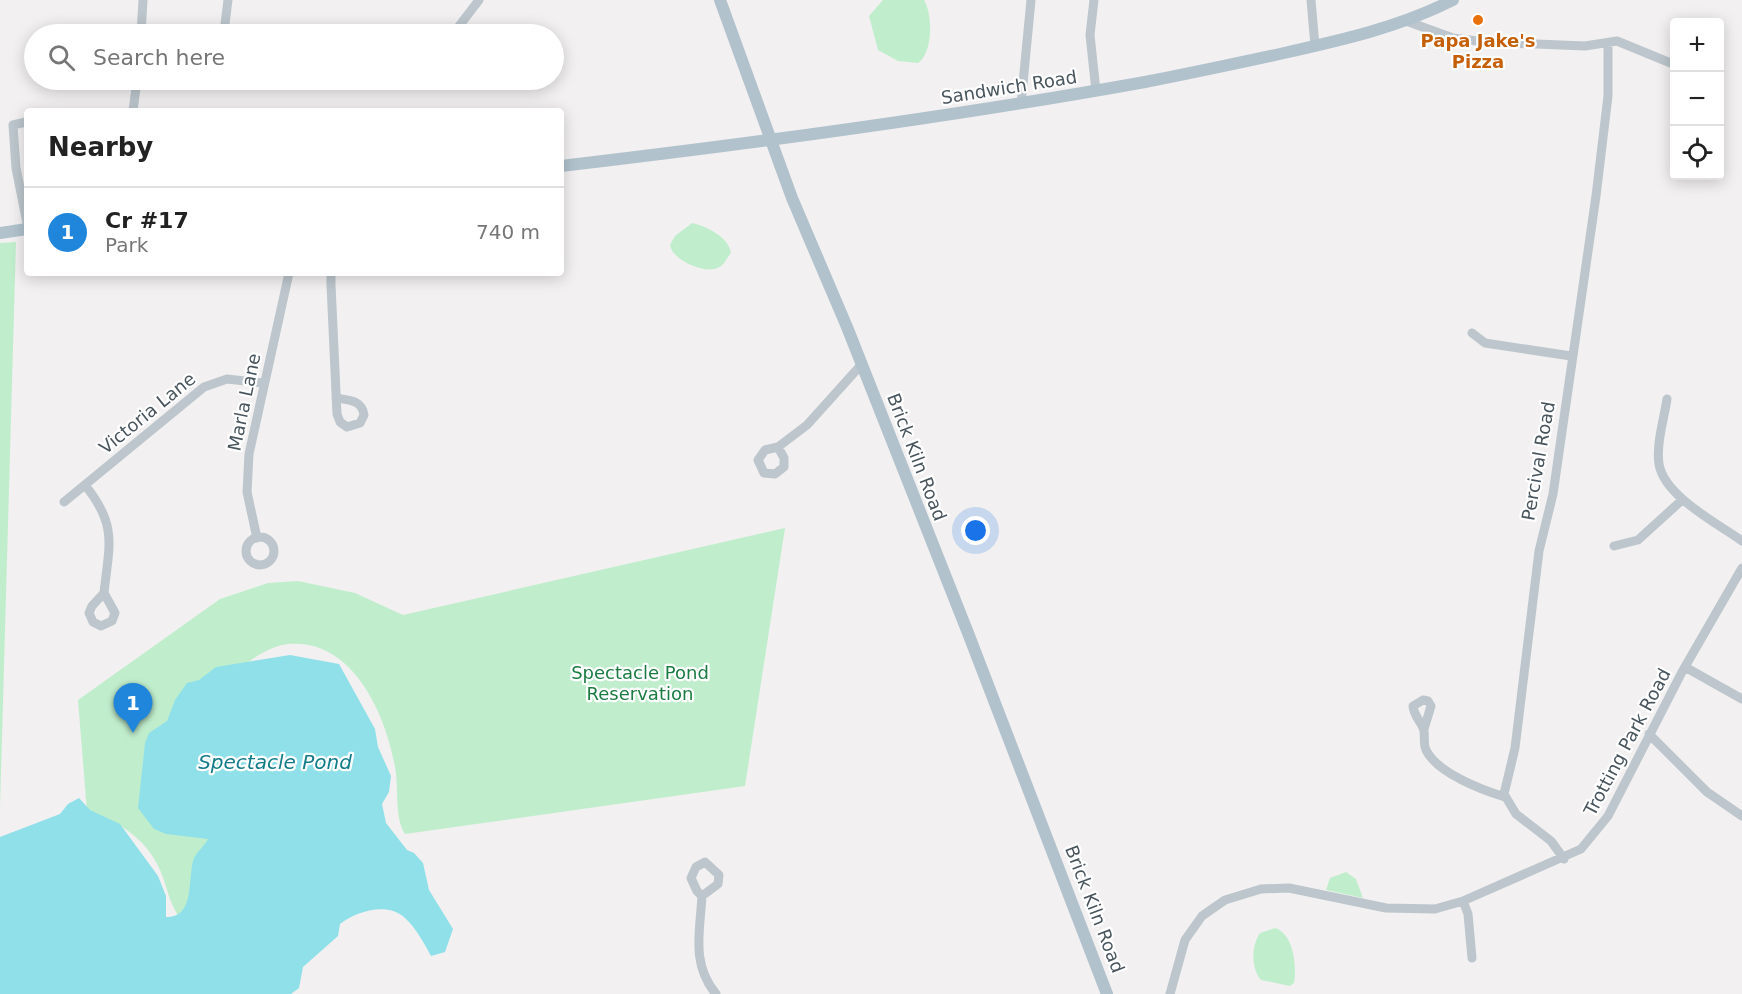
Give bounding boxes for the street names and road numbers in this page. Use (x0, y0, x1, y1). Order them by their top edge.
street label: Sandwich Road (940, 66, 1078, 108)
street label: Marla Lane (223, 351, 265, 453)
street label: Victoria Lane (95, 368, 199, 458)
street label: Brick Kiln Road (883, 390, 951, 524)
street label: Percival Road (1517, 400, 1559, 522)
street label: Trotting Park Road (1579, 665, 1675, 820)
street label: Brick Kiln Road (1061, 842, 1129, 976)

